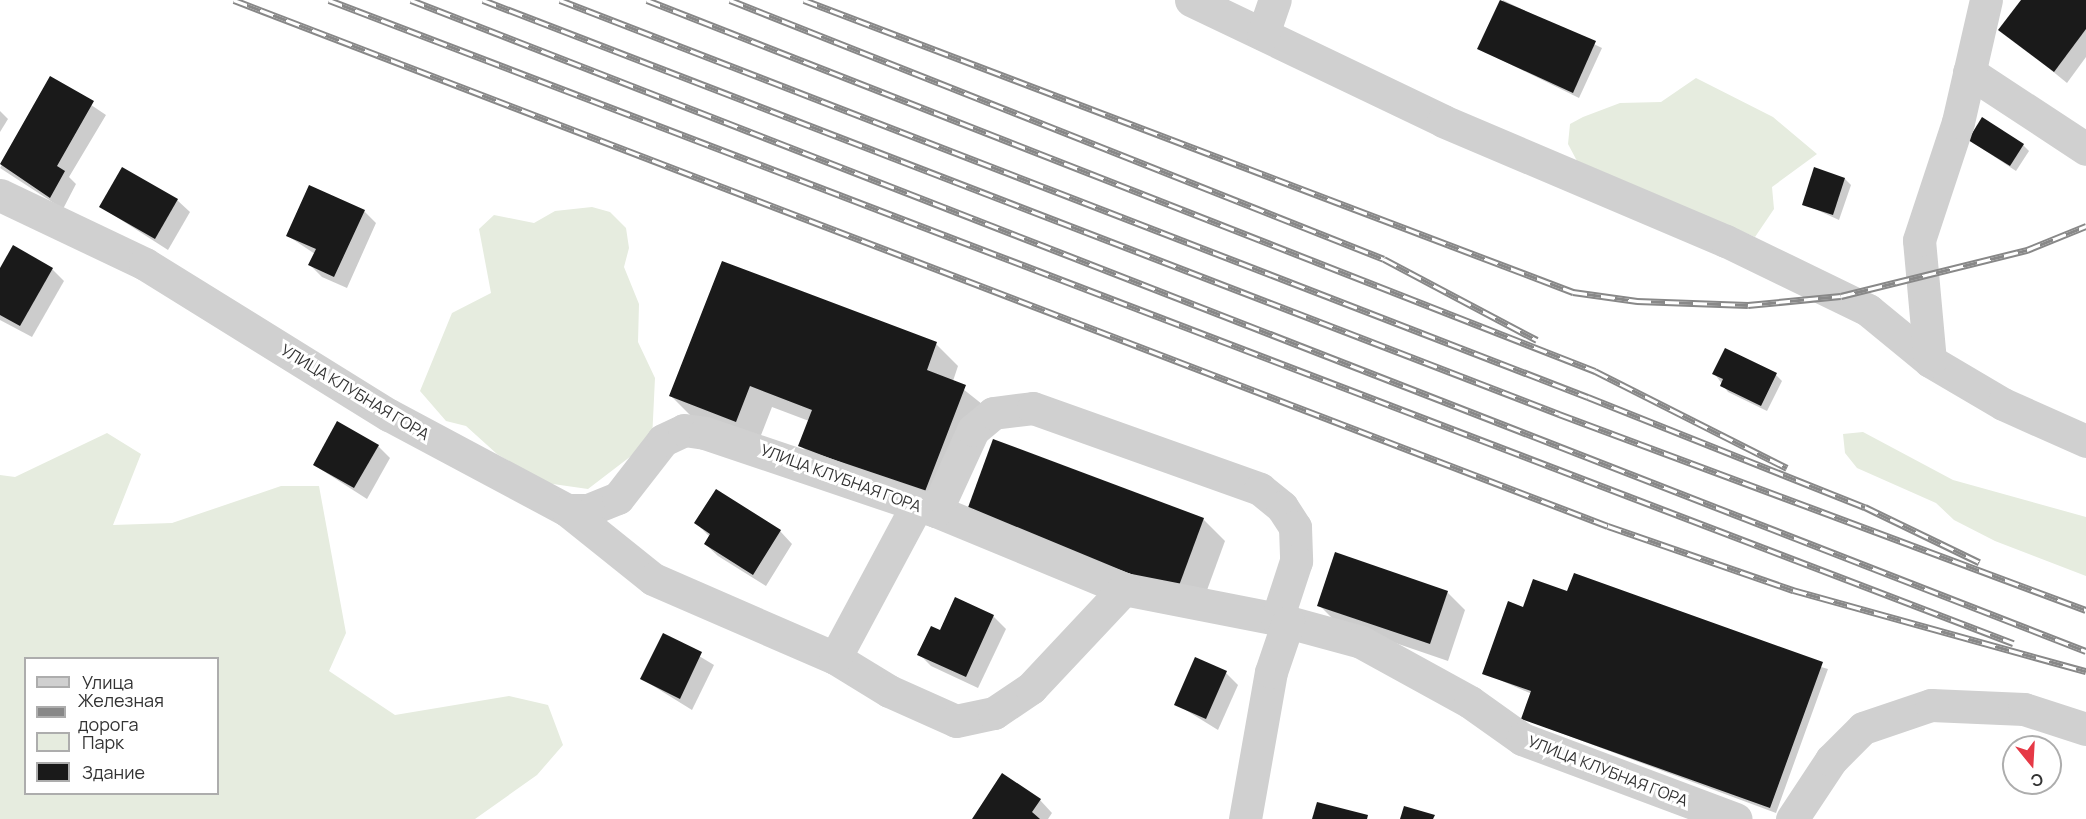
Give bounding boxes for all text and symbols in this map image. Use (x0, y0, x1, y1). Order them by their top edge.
street label: УЛИЦА КЛУБНАЯ ГОРА (277, 340, 433, 444)
street label: УЛИЦА КЛУБНАЯ ГОРА (758, 440, 924, 516)
legend (24, 657, 219, 795)
text: Улица (82, 670, 134, 694)
text: Железная дорога (78, 688, 164, 736)
text: Парк (82, 730, 124, 754)
street label: УЛИЦА КЛУБНАЯ ГОРА (1525, 732, 1691, 810)
north arrow (2002, 735, 2062, 795)
text: Здание (82, 760, 145, 784)
text: С (2028, 768, 2046, 793)

